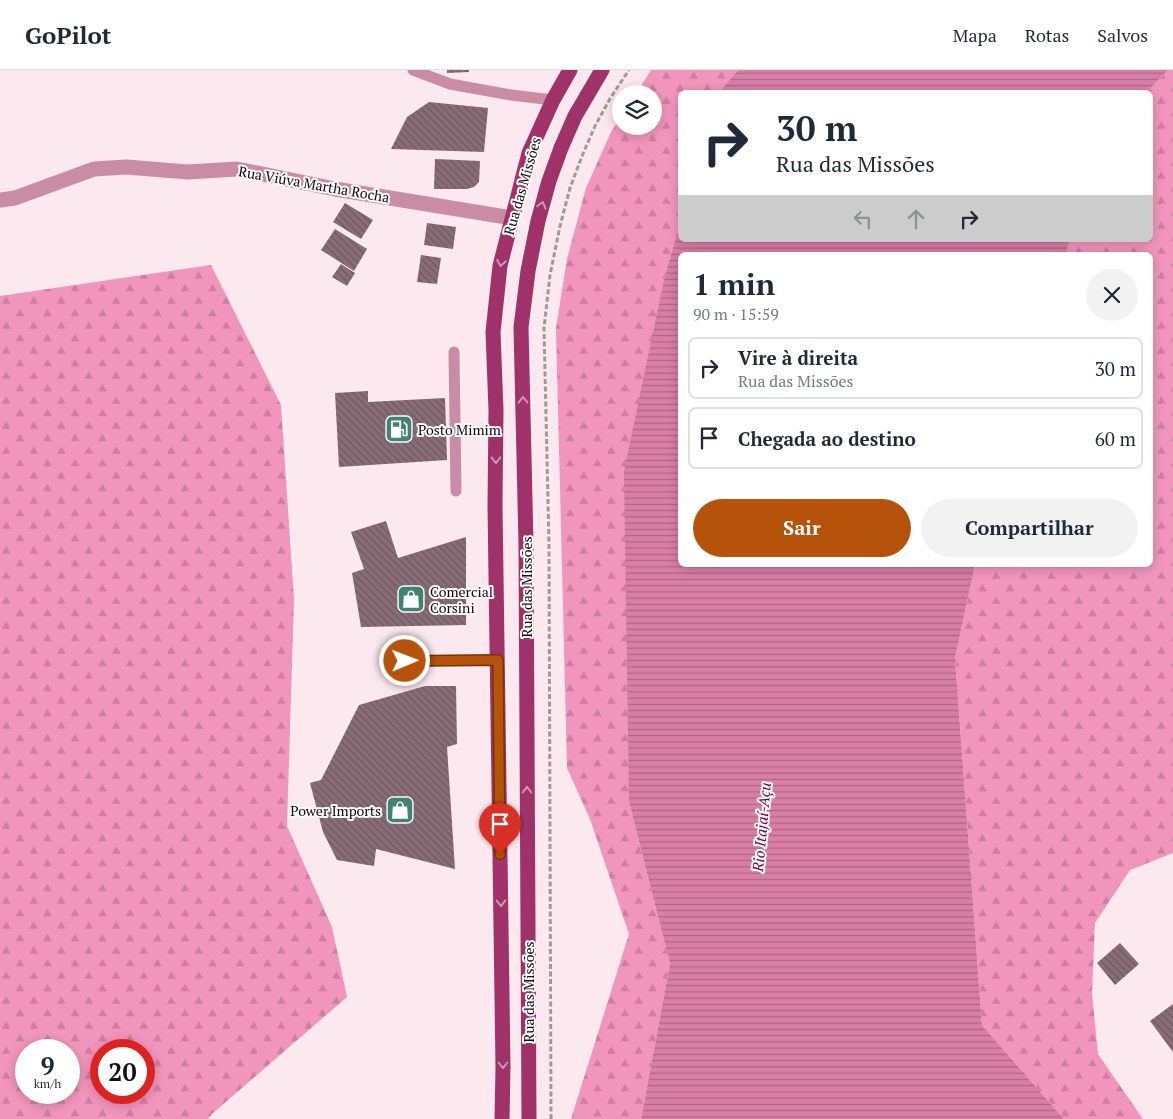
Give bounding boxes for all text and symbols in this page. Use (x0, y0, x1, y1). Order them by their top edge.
text: GoPilot (25, 19, 111, 51)
text: Mapa (953, 23, 997, 47)
text: Rotas (1025, 23, 1069, 47)
text: Salvos (1097, 23, 1148, 47)
map controls (612, 85, 662, 135)
button: layers (612, 85, 662, 135)
text: 30 m (776, 105, 857, 151)
icon: right (693, 110, 758, 175)
street label: Rua das Missões (499, 135, 545, 237)
text: Rua das Missões (776, 149, 935, 178)
street label: Rua Viúva Martha Rocha (237, 161, 391, 207)
one-way arrow (536, 200, 547, 209)
icon: left (849, 205, 877, 233)
icon: ahead (902, 205, 930, 233)
icon: right (955, 205, 983, 233)
one-way arrow (497, 259, 507, 267)
text: 1 min (693, 264, 775, 304)
button: close (1086, 269, 1138, 321)
text: 90 m · 15:59 (693, 303, 779, 325)
text: Vire à direita (738, 345, 858, 370)
icon: right (695, 354, 723, 382)
text: 30 m (1095, 356, 1136, 381)
text: Rua das Missões (738, 370, 854, 392)
one-way arrow (517, 396, 528, 404)
fuel station icon: Posto Mimim (384, 414, 414, 444)
place label: Posto Mimim (418, 420, 501, 439)
icon: arrive (695, 424, 723, 452)
text: Chegada ao destino (738, 426, 916, 451)
text: 60 m (1095, 426, 1136, 451)
one-way arrow (491, 456, 501, 464)
button: Sair (693, 499, 911, 557)
button: Compartilhar (921, 499, 1138, 557)
street label: Rua das Missões (517, 536, 536, 638)
place label: Comercial Corsini (430, 582, 493, 617)
shop icon: Comercial Corsini (396, 584, 426, 614)
position arrow (378, 634, 430, 686)
water label: Rio Itajaí-Açu (747, 782, 775, 873)
one-way arrow (522, 786, 532, 794)
shop icon: Power Imports (385, 795, 415, 825)
place label: Power Imports (290, 801, 381, 820)
pin (479, 803, 521, 854)
icon: arrive (486, 810, 514, 838)
one-way arrow (496, 899, 506, 907)
street label: Rua das Missões (519, 941, 538, 1043)
speed limit sign: 20 (90, 1039, 155, 1104)
text: 9 (40, 1049, 55, 1082)
one-way arrow (498, 1062, 508, 1069)
text: km/h (34, 1076, 61, 1091)

